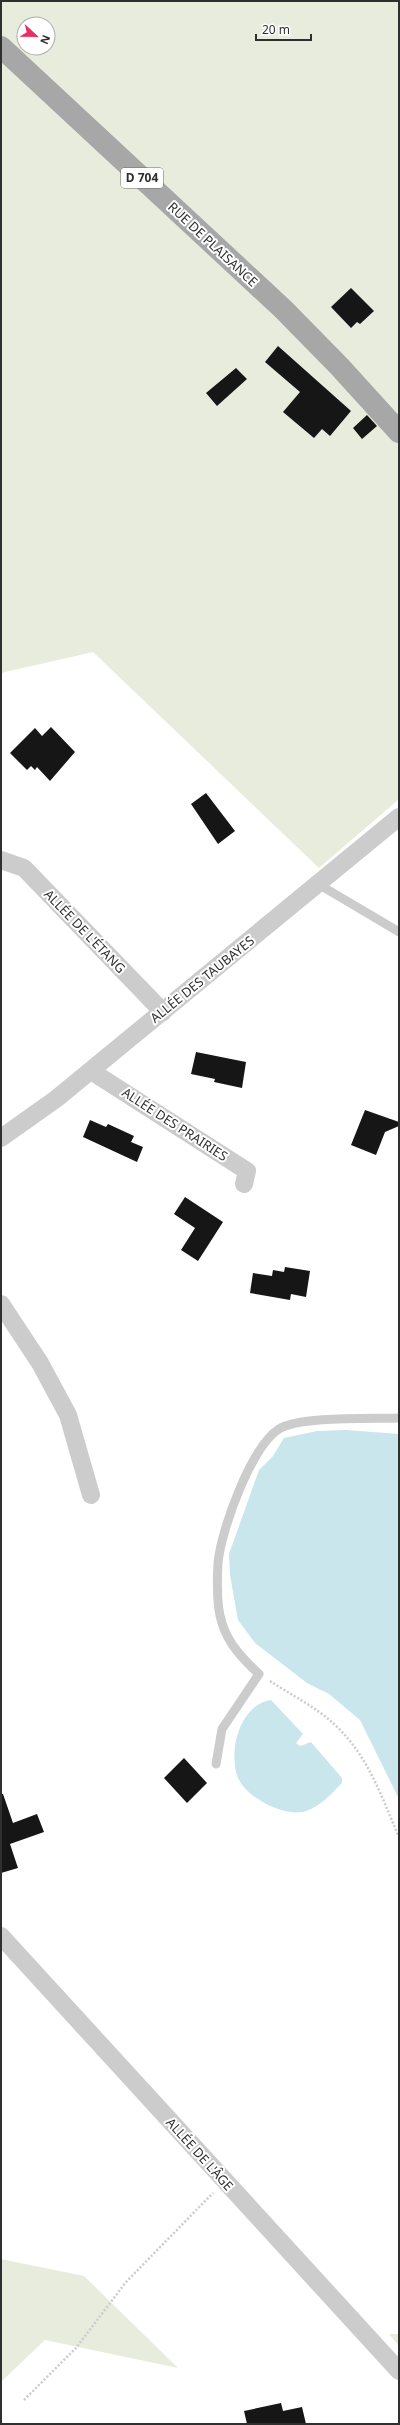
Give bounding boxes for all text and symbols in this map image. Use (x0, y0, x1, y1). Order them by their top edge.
north arrow (16, 16, 56, 56)
scale bar (256, 16, 311, 42)
text: 20 m (262, 21, 290, 38)
text: N (37, 33, 54, 47)
road number: D 704 (121, 168, 163, 188)
street label: RUE DE PLAISANCE (164, 198, 262, 290)
street label: ALLÉE DE L'ÉTANG (40, 885, 130, 977)
street label: ALLÉE DES TAUBAYES (146, 931, 258, 1027)
street label: ALLÉE DES PRAIRIES (119, 1083, 231, 1165)
street label: ALLÉE DE L'ÂGE (162, 2114, 238, 2194)

